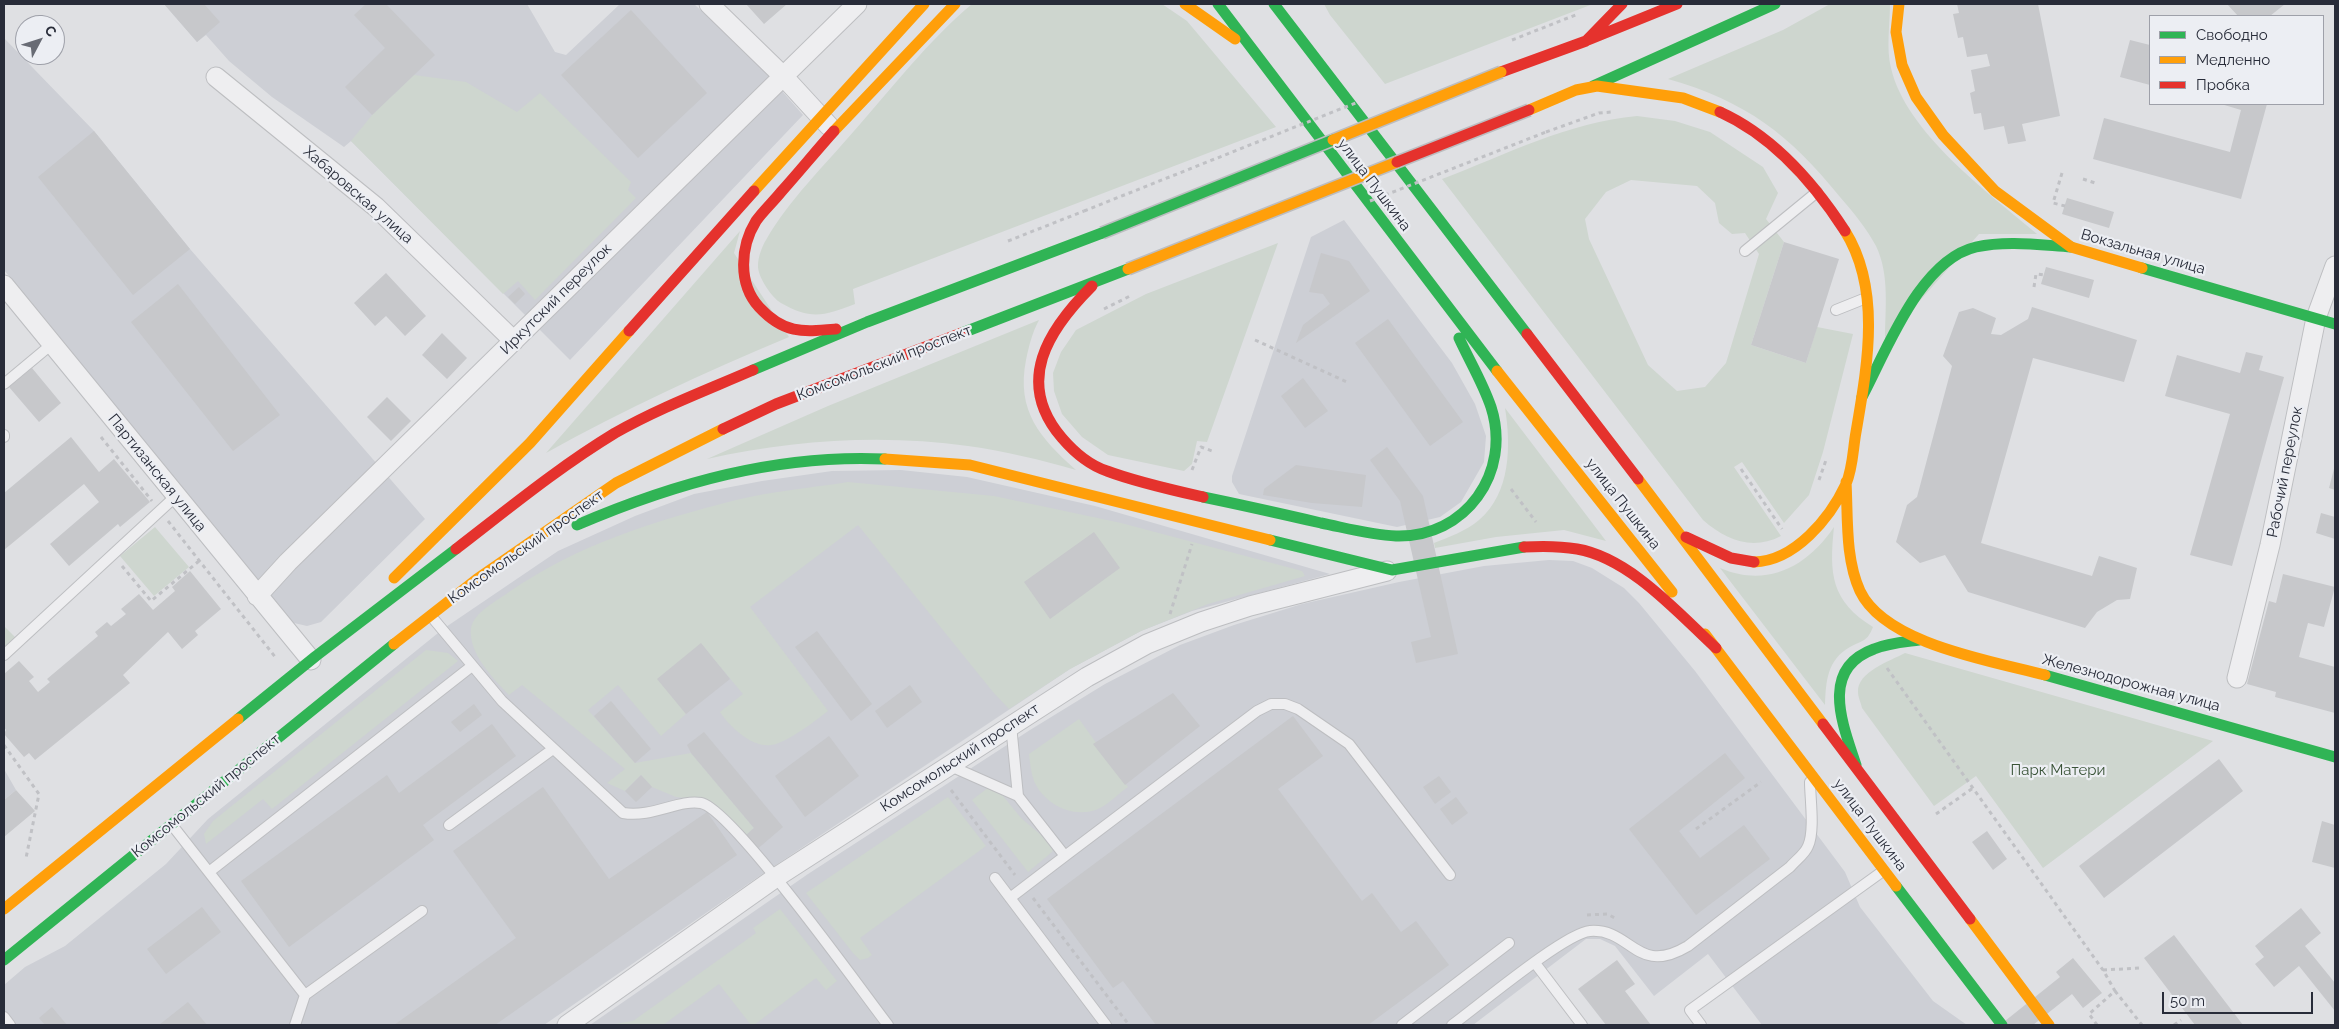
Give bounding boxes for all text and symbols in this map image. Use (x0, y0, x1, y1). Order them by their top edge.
north arrow (15, 15, 65, 65)
legend (2149, 15, 2324, 105)
text: С (42, 22, 60, 40)
text: Свободно (2196, 26, 2268, 44)
text: Медленно (2196, 51, 2270, 69)
text: Пробка (2196, 76, 2250, 94)
street label: улица Пушкина (1334, 135, 1414, 235)
street label: Хабаровская улица (300, 143, 416, 247)
street label: Вокзальная улица (2079, 226, 2207, 278)
street label: Иркутский переулок (497, 240, 615, 358)
street label: Комсомольский проспект (794, 321, 974, 405)
street label: Рабочий переулок (2263, 405, 2307, 539)
street label: Партизанская улица (104, 411, 210, 535)
street label: улица Пушкина (1582, 455, 1664, 553)
street label: Комсомольский проспект (445, 486, 607, 608)
street label: Железнодорожная улица (2040, 651, 2222, 715)
street label: Комсомольский проспект (877, 700, 1043, 816)
street label: Комсомольский проспект (128, 731, 284, 861)
park label: Парк Матери (2010, 761, 2106, 779)
street label: улица Пушкина (1830, 775, 1910, 875)
scale bar (2164, 982, 2315, 1014)
text: 50 m (2170, 992, 2205, 1010)

